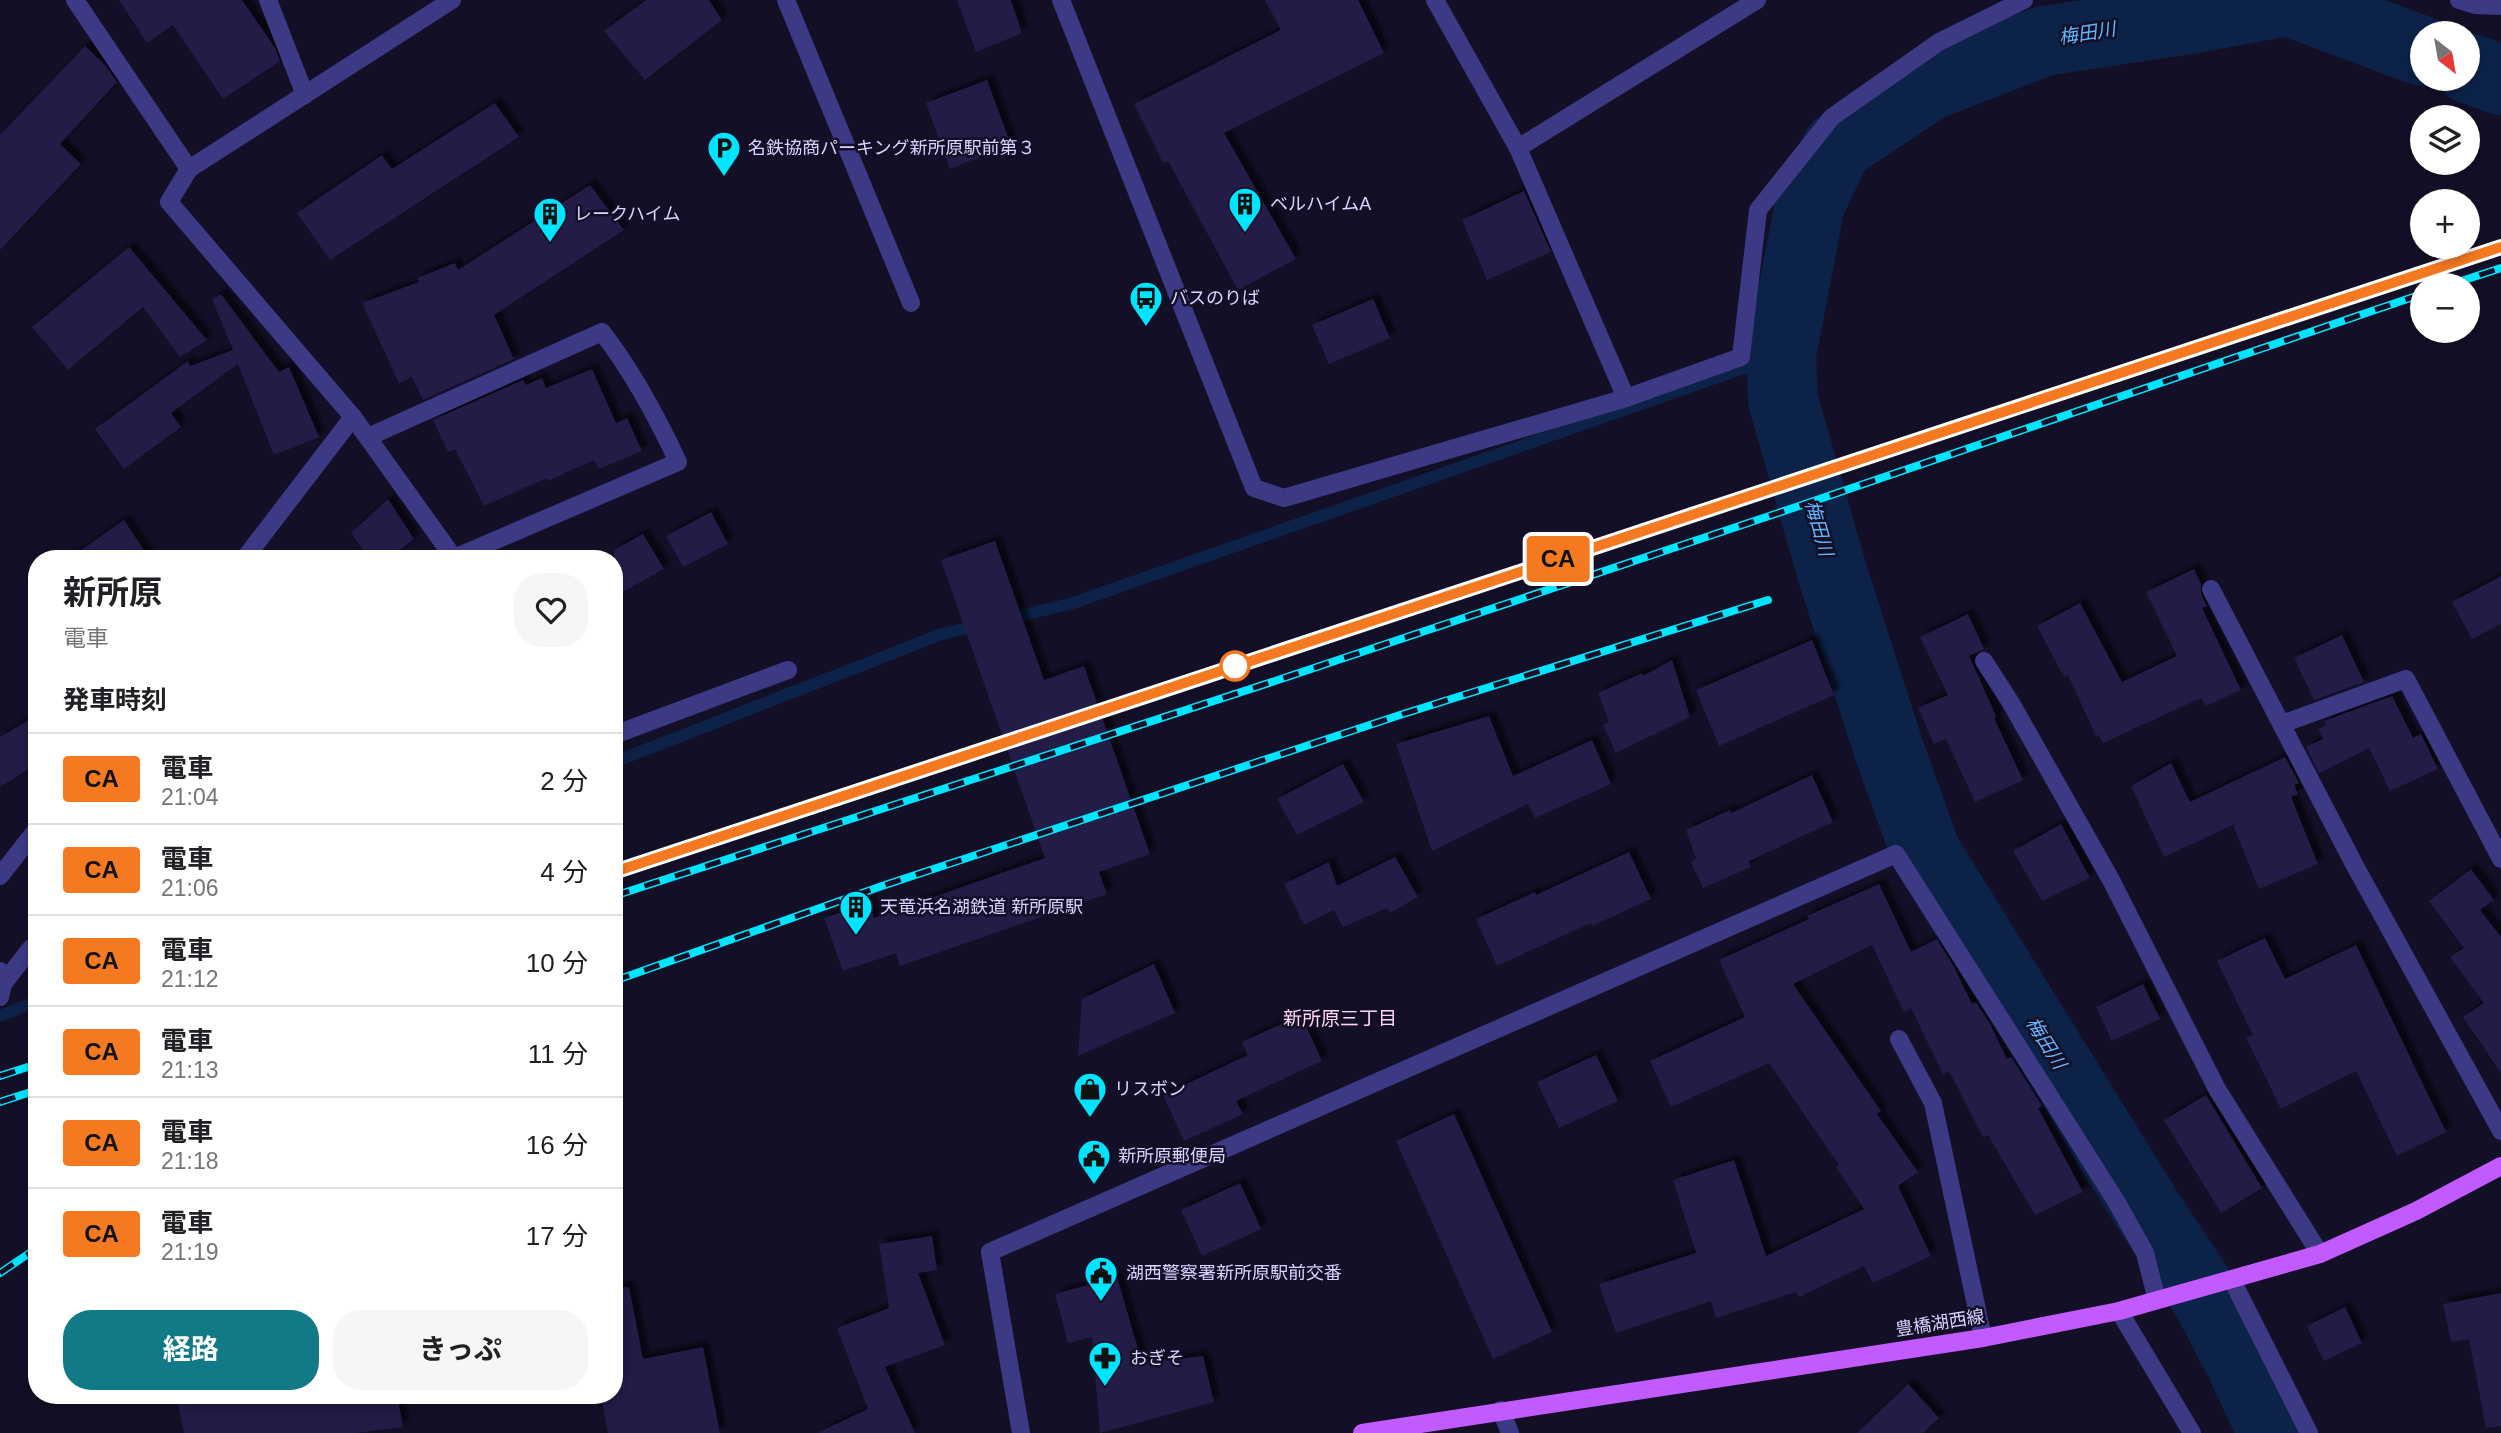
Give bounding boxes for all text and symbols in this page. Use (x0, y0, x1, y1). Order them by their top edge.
water label: 梅田川 (2057, 18, 2119, 48)
north arrow (2410, 21, 2480, 91)
map controls (2410, 21, 2480, 343)
button: layers (2410, 105, 2480, 175)
parking icon: 名鉄協商パーキング新所原駅前第３ (705, 129, 743, 178)
place label: 名鉄協商パーキング新所原駅前第３ (748, 138, 1035, 158)
building icon: ベルハイムA (1226, 185, 1264, 234)
button: + (2410, 189, 2480, 259)
place label: ベルハイムA (1270, 194, 1371, 214)
building icon: レークハイム (531, 195, 569, 244)
place label: レークハイム (574, 204, 680, 224)
button: − (2410, 273, 2480, 343)
bus stop icon: バスのりば (1127, 279, 1165, 328)
place label: バスのりば (1170, 288, 1260, 308)
water label: 梅田川 (1801, 498, 1837, 560)
line badge: CA (1526, 536, 1590, 582)
text: CA (1541, 545, 1575, 572)
button: heart (514, 573, 588, 647)
text: 新所原 (63, 574, 162, 611)
text: 電車 (63, 625, 109, 651)
unlabelled marker (1220, 651, 1250, 681)
text: 発車時刻 (63, 685, 167, 715)
text: 電車 (161, 753, 213, 783)
text: CA (84, 765, 119, 792)
text: 2 分 (540, 766, 588, 796)
text: 21:04 (161, 784, 219, 810)
text: 電車 (161, 844, 213, 874)
text: CA (84, 856, 119, 883)
text: 4 分 (540, 857, 588, 887)
text: 21:06 (161, 875, 219, 901)
building icon: 天竜浜名湖鉄道 新所原駅 (837, 888, 875, 937)
place label: 天竜浜名湖鉄道 新所原駅 (880, 897, 1083, 917)
text: 電車 (161, 935, 213, 965)
text: CA (84, 947, 119, 974)
text: 10 分 (526, 948, 588, 978)
text: 21:12 (161, 966, 219, 992)
district label: 新所原三丁目 (1283, 1008, 1397, 1029)
water label: 梅田川 (2022, 1013, 2071, 1074)
text: 電車 (161, 1026, 213, 1056)
text: CA (84, 1038, 119, 1065)
text: 11 分 (528, 1039, 588, 1069)
text: 21:13 (161, 1057, 219, 1083)
shop icon: リスボン (1071, 1070, 1109, 1119)
place label: リスボン (1114, 1079, 1186, 1099)
text: 電車 (161, 1117, 213, 1147)
text: CA (84, 1129, 119, 1156)
text: 16 分 (526, 1130, 588, 1160)
public building icon: 新所原郵便局 (1075, 1137, 1113, 1186)
place label: 新所原郵便局 (1118, 1146, 1226, 1166)
text: 21:18 (161, 1148, 219, 1174)
text: 電車 (161, 1208, 213, 1238)
text: CA (84, 1220, 119, 1247)
text: 17 分 (526, 1221, 588, 1251)
text: 21:19 (161, 1239, 219, 1265)
public building icon: 湖西警察署新所原駅前交番 (1082, 1254, 1120, 1303)
place label: 湖西警察署新所原駅前交番 (1126, 1263, 1342, 1283)
street label: 豊橋湖西線 (1894, 1306, 1986, 1340)
button: 経路 (63, 1310, 319, 1390)
button: きっぷ (333, 1310, 588, 1390)
pharmacy icon: おぎそ (1086, 1339, 1124, 1388)
place label: おぎそ (1130, 1348, 1184, 1368)

